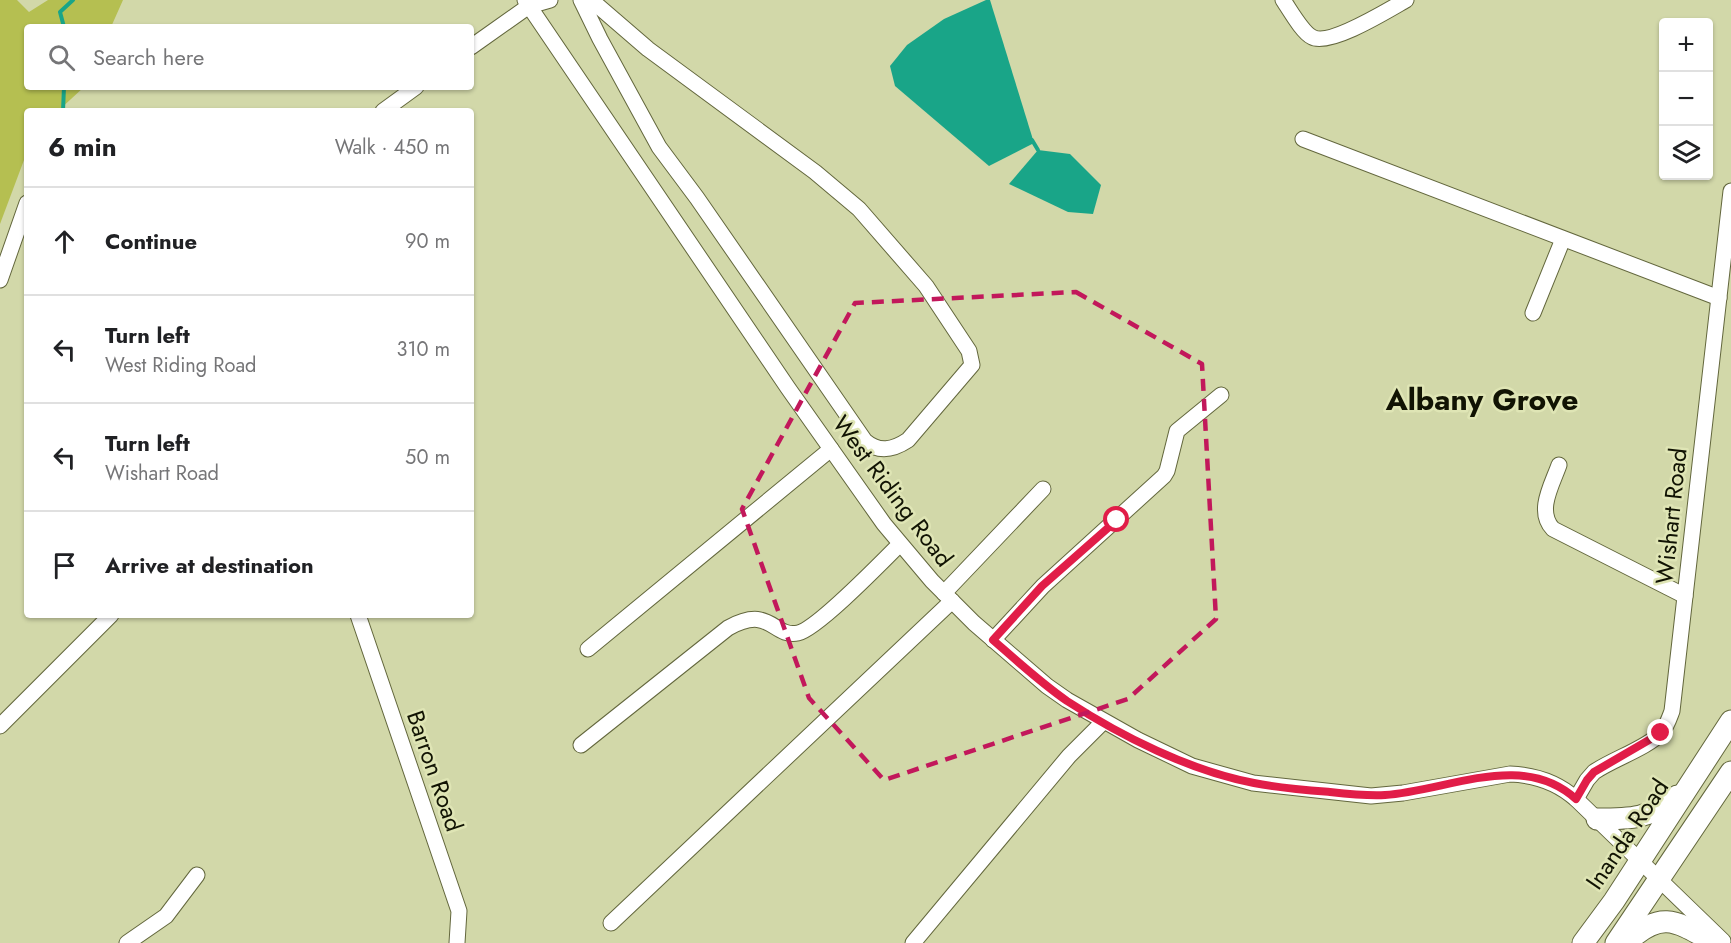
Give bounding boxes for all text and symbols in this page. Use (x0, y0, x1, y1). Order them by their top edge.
map controls (1659, 18, 1713, 180)
button: + (1659, 18, 1713, 72)
search box (24, 24, 474, 90)
icon: search (45, 41, 78, 74)
text: Search here (93, 41, 204, 73)
button: − (1659, 72, 1713, 126)
button: layers (1659, 126, 1713, 180)
text: 6 min (48, 128, 117, 166)
text: Walk · 450 m (335, 133, 450, 162)
icon: ahead (48, 225, 81, 258)
text: Continue (105, 225, 197, 257)
text: 90 m (405, 227, 450, 256)
text: Turn left (105, 319, 190, 351)
icon: left (48, 333, 81, 366)
text: 310 m (396, 335, 450, 364)
text: West Riding Road (105, 351, 256, 380)
district label: Albany Grove (1385, 378, 1578, 421)
street label: West Riding Road (824, 408, 962, 574)
text: Turn left (105, 427, 190, 459)
icon: left (48, 441, 81, 474)
text: 50 m (405, 443, 450, 472)
street label: Wishart Road (1646, 446, 1696, 586)
text: Wishart Road (105, 459, 219, 488)
route start (1103, 506, 1129, 532)
icon: arrive (48, 549, 81, 582)
text: Arrive at destination (105, 549, 314, 581)
street label: Barron Road (398, 706, 472, 836)
route end (1647, 719, 1673, 745)
street label: Inanda Road (1577, 772, 1677, 896)

